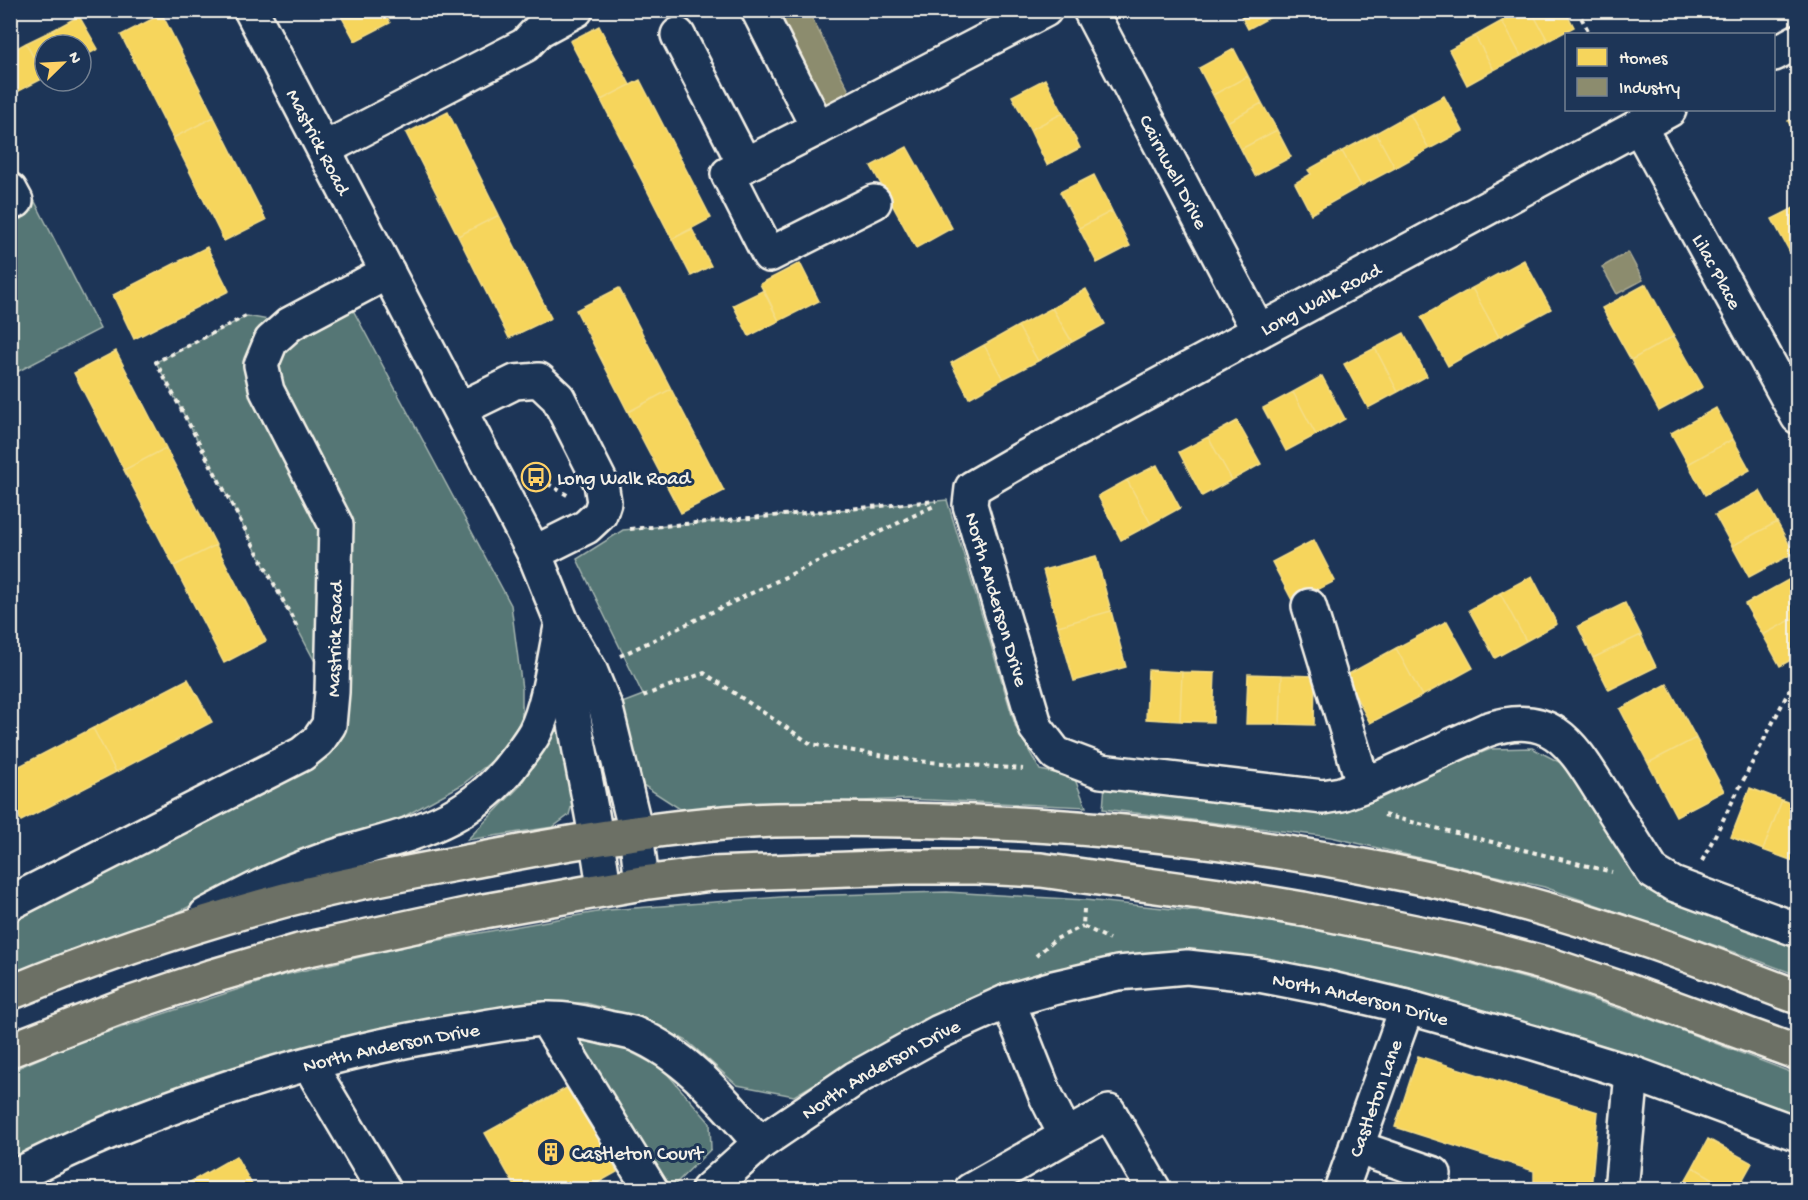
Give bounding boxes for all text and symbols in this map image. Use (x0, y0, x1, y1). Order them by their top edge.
north arrow (33, 33, 93, 93)
legend (1565, 33, 1775, 111)
text: Homes (1619, 49, 1669, 70)
text: N (63, 50, 85, 67)
text: Industry (1619, 79, 1680, 100)
street label: Mastrick Road (279, 86, 354, 202)
street label: Cairnwell Drive (1132, 112, 1211, 234)
street label: Lilac Place (1685, 231, 1745, 315)
street label: Long Walk Road (1257, 259, 1388, 343)
bus stop icon: Long Walk Road (520, 461, 552, 493)
place label: Long Walk Road (557, 469, 692, 492)
street label: North Anderson Drive (958, 510, 1031, 690)
street label: Mastrick Road (324, 578, 350, 697)
street label: North Anderson Drive (1270, 970, 1451, 1033)
street label: North Anderson Drive (798, 1016, 965, 1126)
street label: North Anderson Drive (301, 1020, 482, 1080)
street label: Castleton Lane (1346, 1036, 1410, 1161)
building icon: Castleton Court (535, 1136, 567, 1168)
place label: Castleton Court (572, 1144, 705, 1167)

